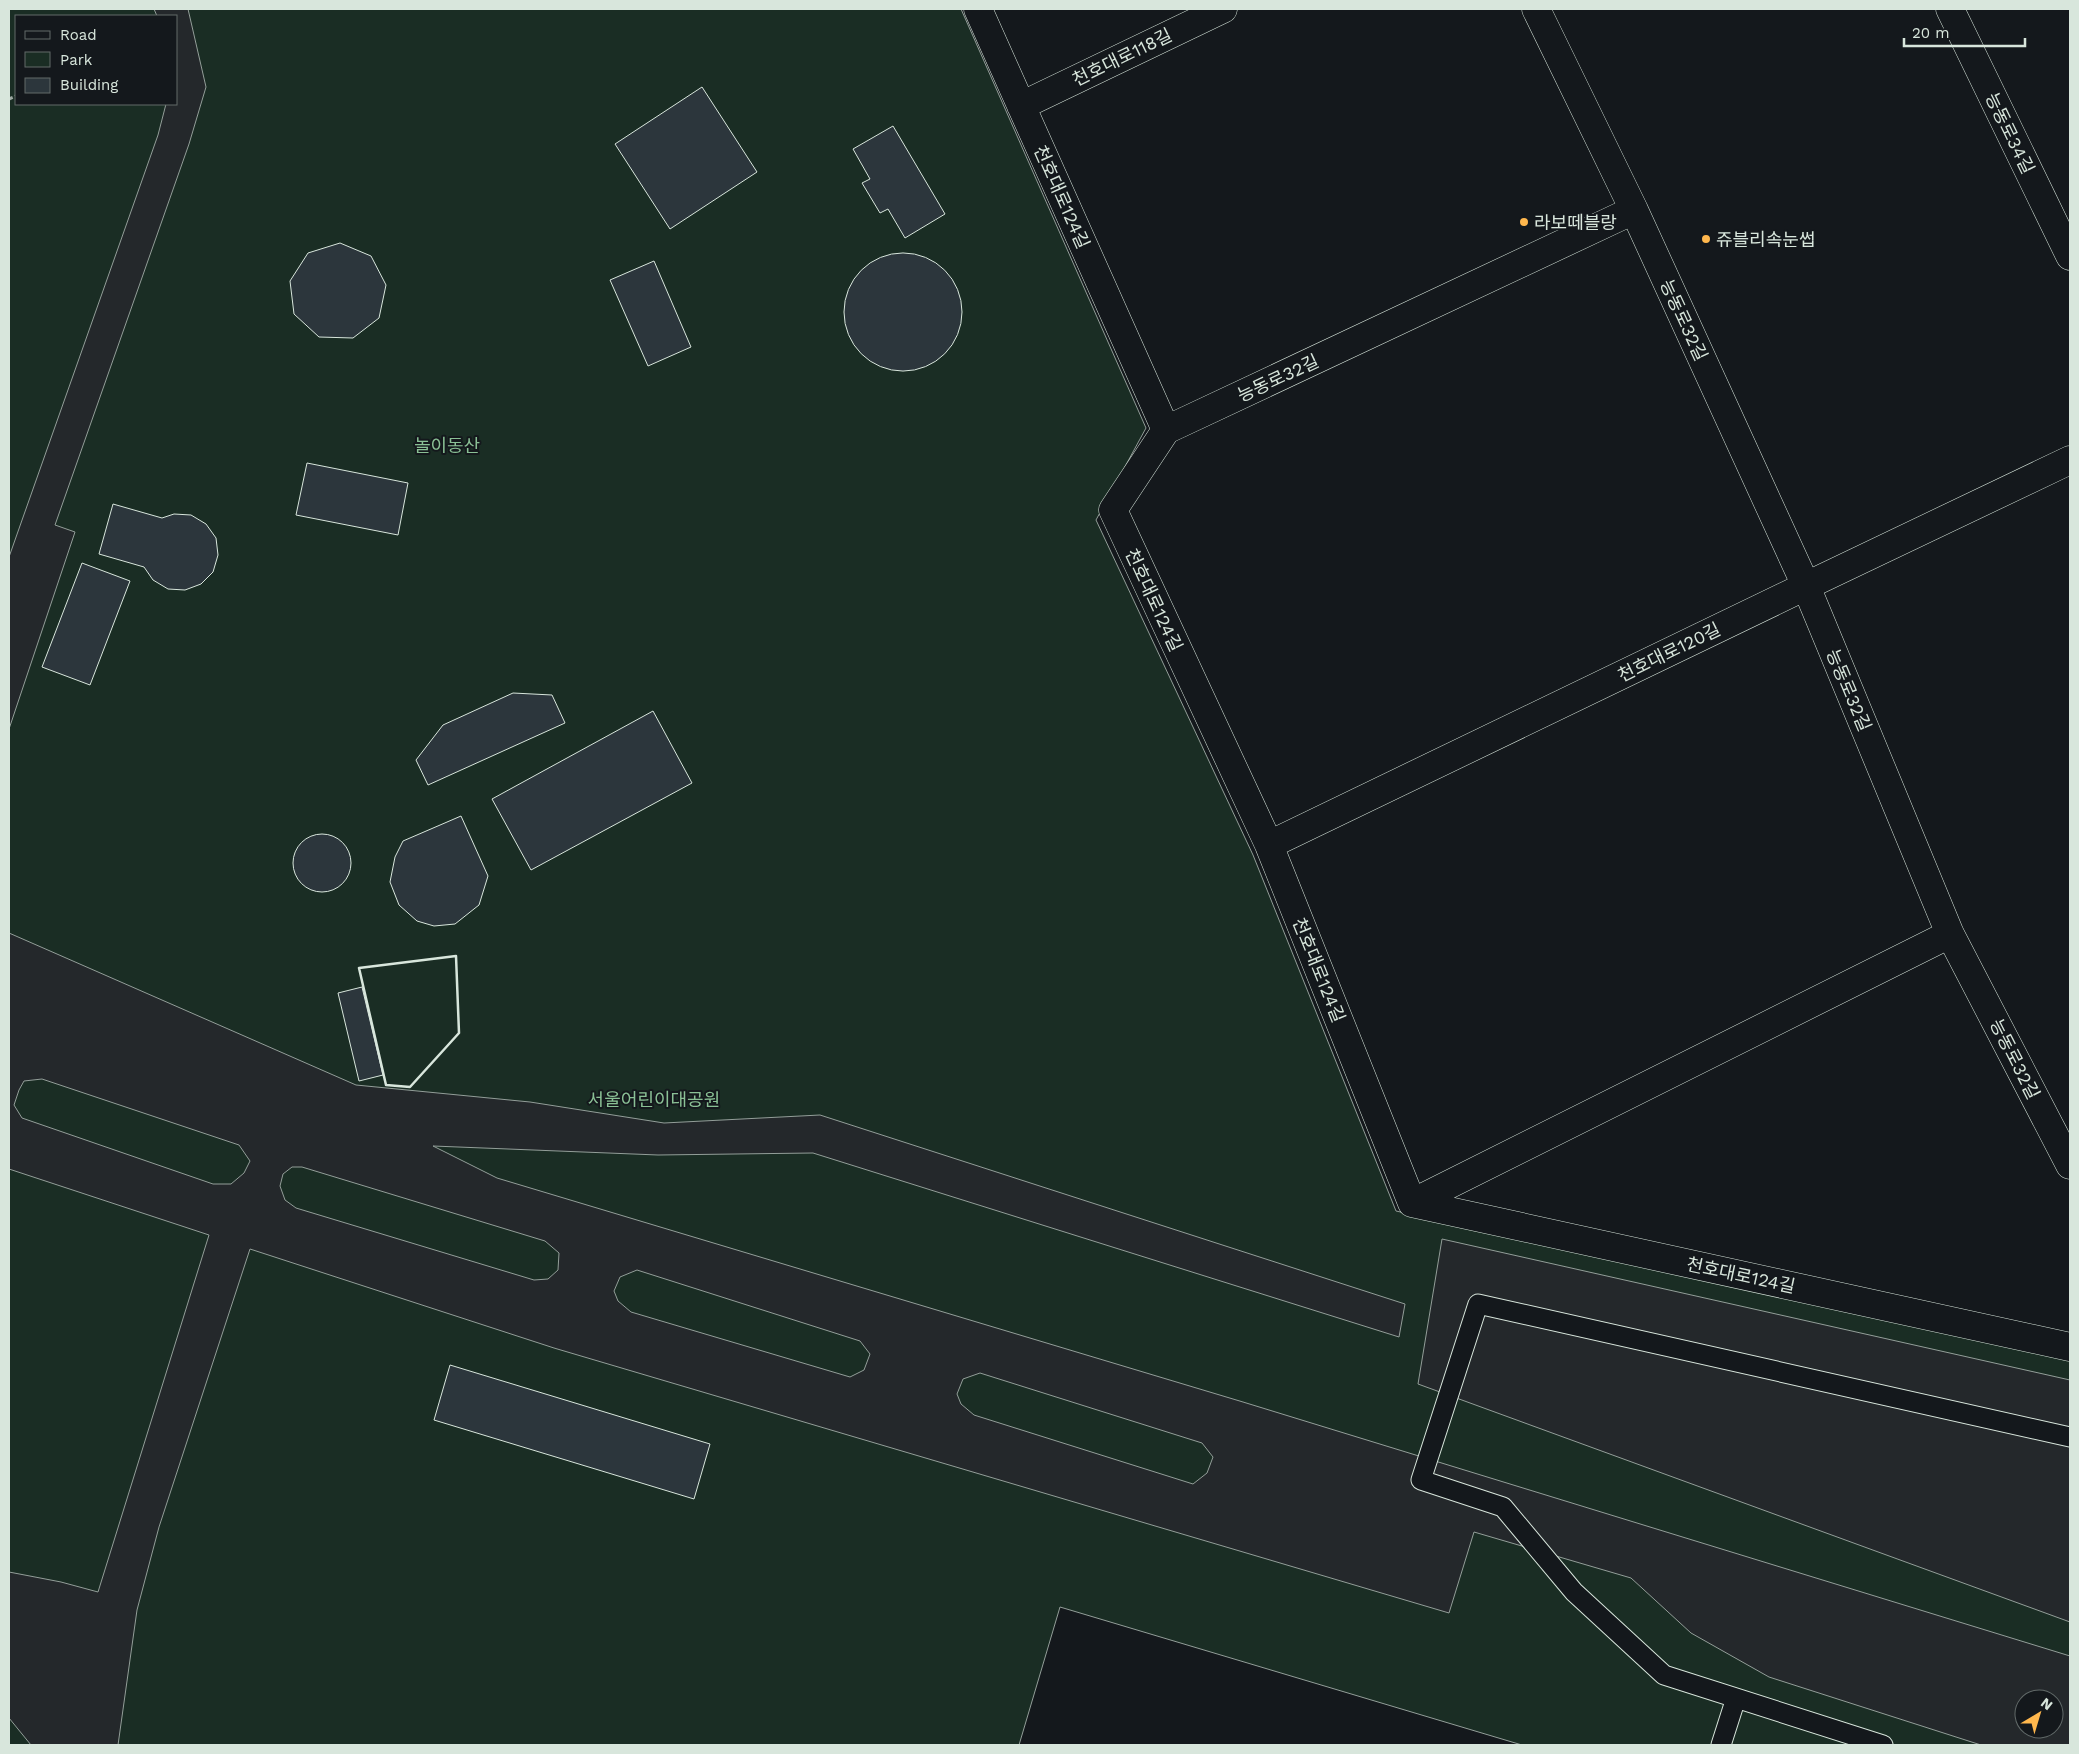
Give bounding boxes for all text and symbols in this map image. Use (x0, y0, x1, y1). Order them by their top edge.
legend (15, 15, 178, 105)
scale bar (1904, 15, 2025, 47)
street label: 천호대로118길 (1069, 24, 1175, 90)
text: 20 m (1912, 24, 1950, 42)
text: Road (60, 26, 97, 44)
text: Park (60, 51, 93, 69)
text: Building (60, 76, 118, 94)
street label: 능동로34길 (1981, 89, 2039, 177)
street label: 천호대로124길 (1030, 142, 1094, 252)
place label: 라보떼블랑 (1534, 212, 1617, 233)
marker: 라보떼블랑 (1518, 216, 1530, 228)
place label: 쥬블리속눈썹 (1716, 229, 1815, 250)
marker: 쥬블리속눈썹 (1700, 233, 1712, 245)
street label: 능동로32길 (1656, 276, 1712, 364)
street label: 능동로32길 (1234, 350, 1322, 406)
park label: 놀이동산 (414, 435, 480, 456)
street label: 천호대로124길 (1121, 545, 1187, 655)
street label: 천호대로120길 (1614, 618, 1724, 686)
street label: 능동로32길 (1822, 646, 1876, 734)
street label: 천호대로124길 (1289, 915, 1349, 1025)
street label: 능동로32길 (1986, 1015, 2044, 1103)
park label: 서울어린이대공원 (588, 1089, 720, 1110)
street label: 천호대로124길 (1685, 1253, 1797, 1297)
north arrow (2014, 1689, 2064, 1739)
text: N (2038, 1694, 2056, 1713)

